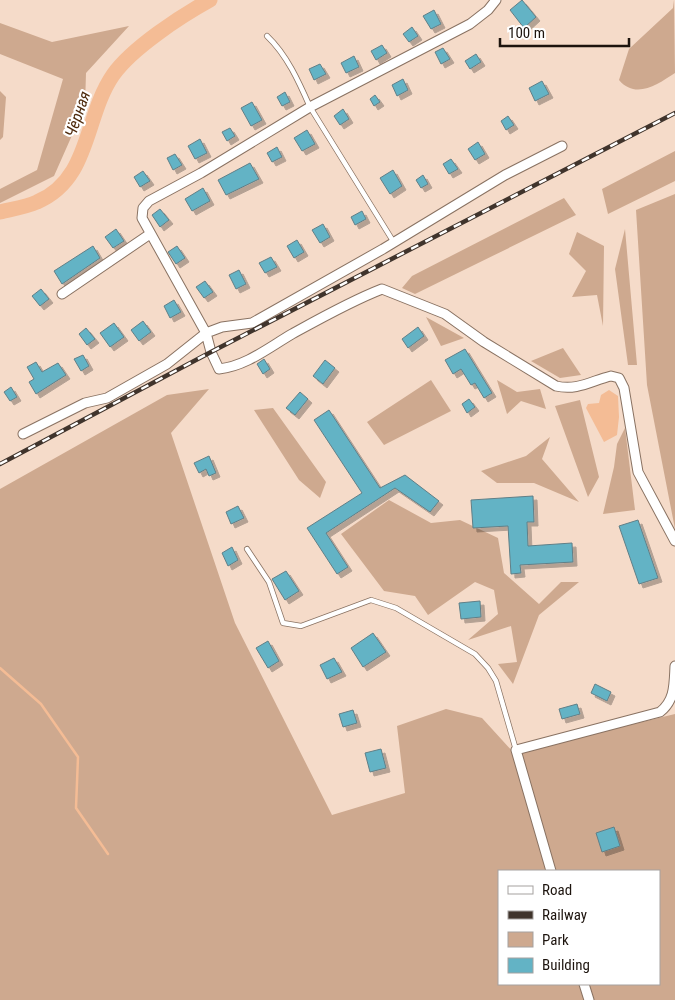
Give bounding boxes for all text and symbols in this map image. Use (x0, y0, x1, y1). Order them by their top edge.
scale bar (500, 15, 629, 47)
text: 100 m (508, 24, 545, 42)
water label: Чёрная (61, 88, 94, 140)
legend (498, 870, 660, 985)
text: Road (542, 881, 572, 899)
text: Railway (542, 906, 587, 924)
text: Park (542, 931, 569, 949)
text: Building (542, 956, 590, 974)

